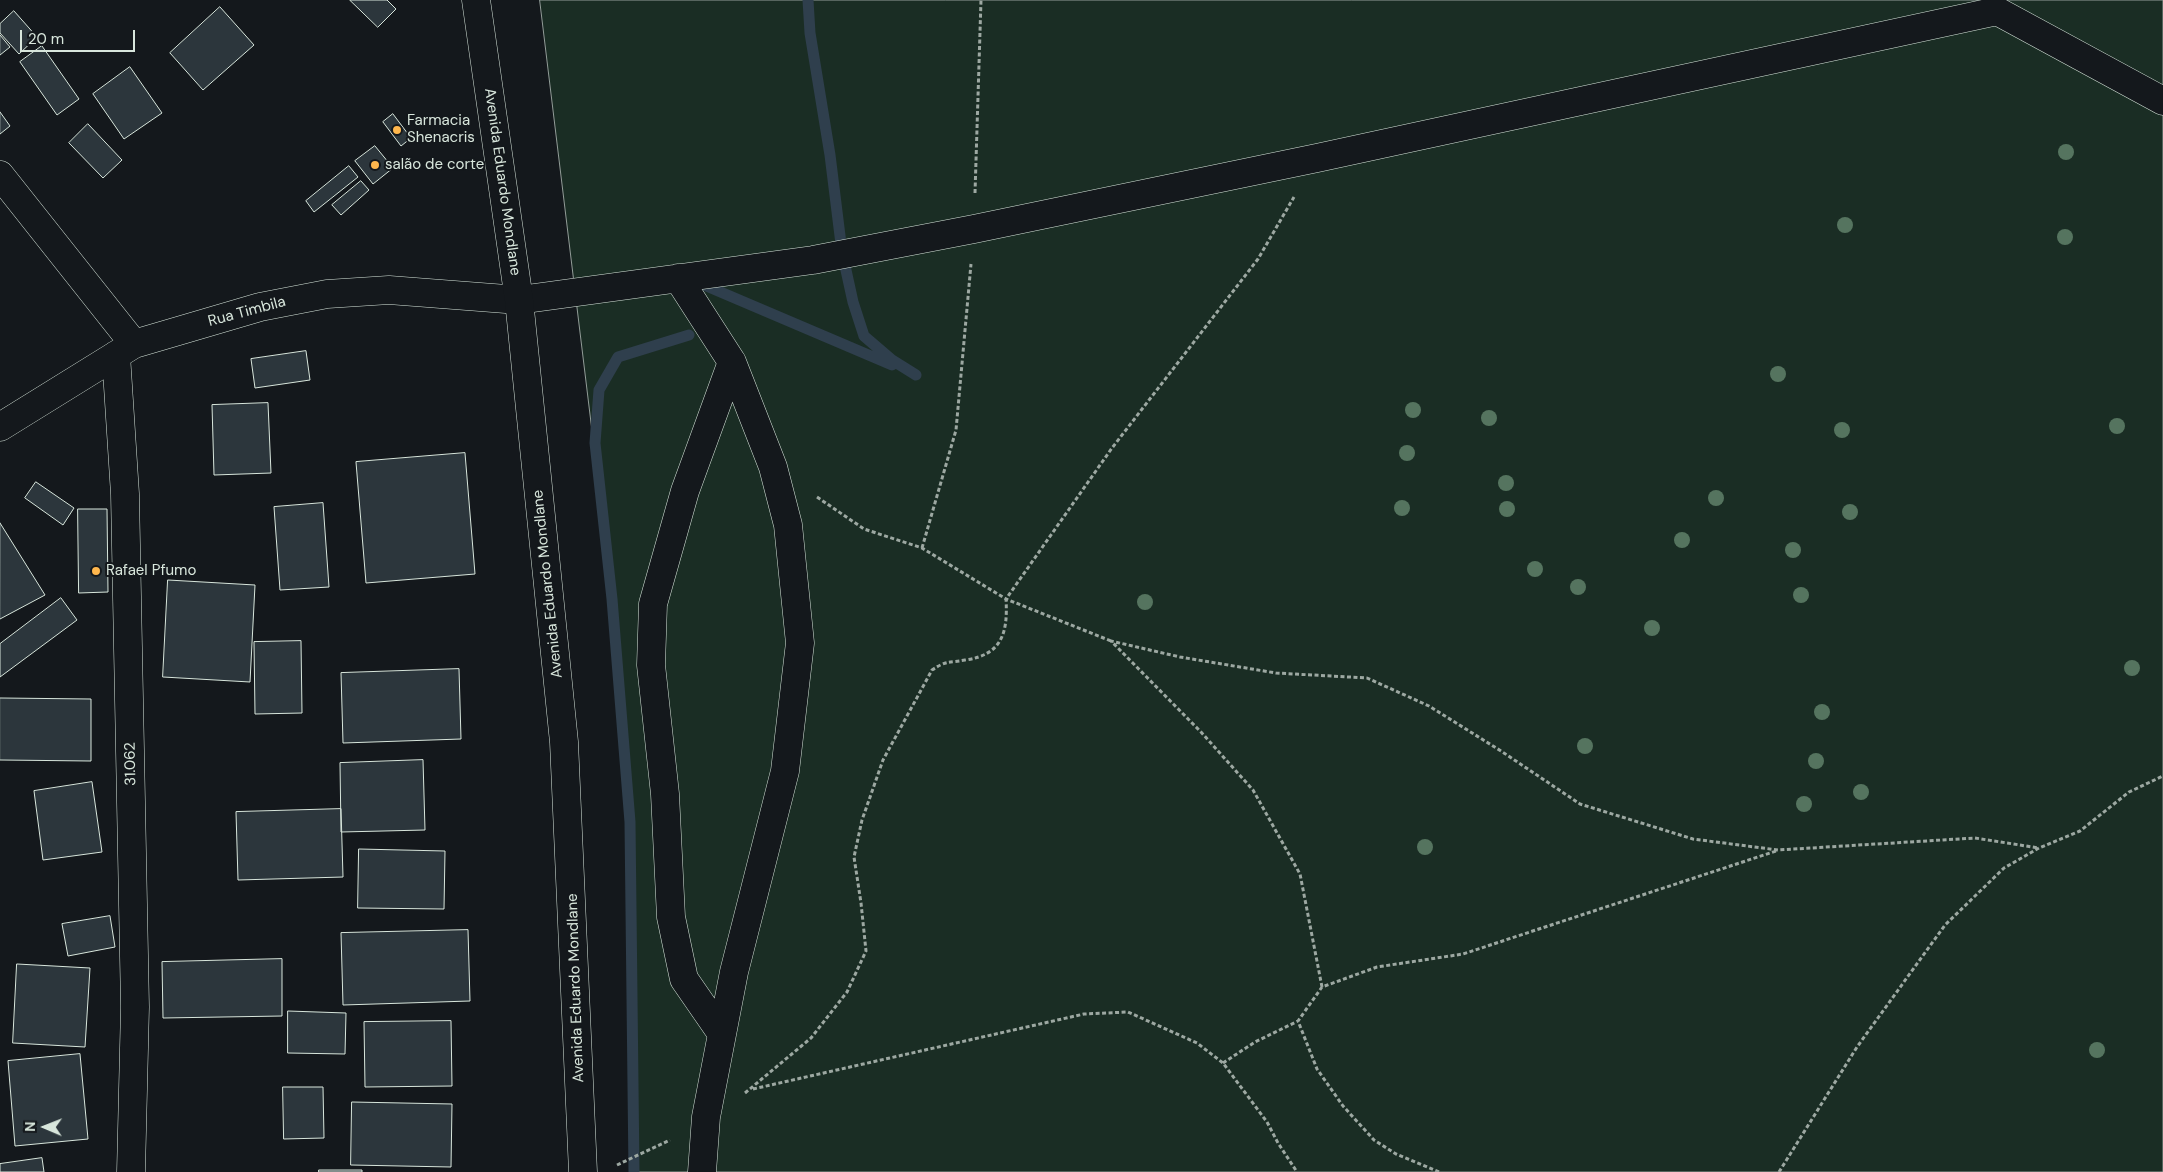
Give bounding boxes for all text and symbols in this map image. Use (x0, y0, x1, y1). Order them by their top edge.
scale bar (22, 20, 138, 52)
text: 20 m (28, 29, 64, 49)
street label: Avenida Eduardo Mondlane (480, 87, 524, 277)
place label: Farmacia Shenacris (407, 112, 475, 147)
marker: Farmacia Shenacris (391, 124, 403, 136)
place label: salão de corte (385, 156, 484, 174)
marker: salão de corte (369, 159, 381, 171)
street label: Rua Timbila (206, 293, 288, 331)
street label: Avenida Eduardo Mondlane (529, 489, 567, 679)
place label: Rafael Pfumo (106, 562, 196, 580)
marker: Rafael Pfumo (90, 565, 102, 577)
street label: 31.062 (122, 742, 140, 786)
street label: Avenida Eduardo Mondlane (564, 893, 588, 1083)
north arrow (20, 1102, 70, 1152)
text: N (21, 1121, 39, 1132)

